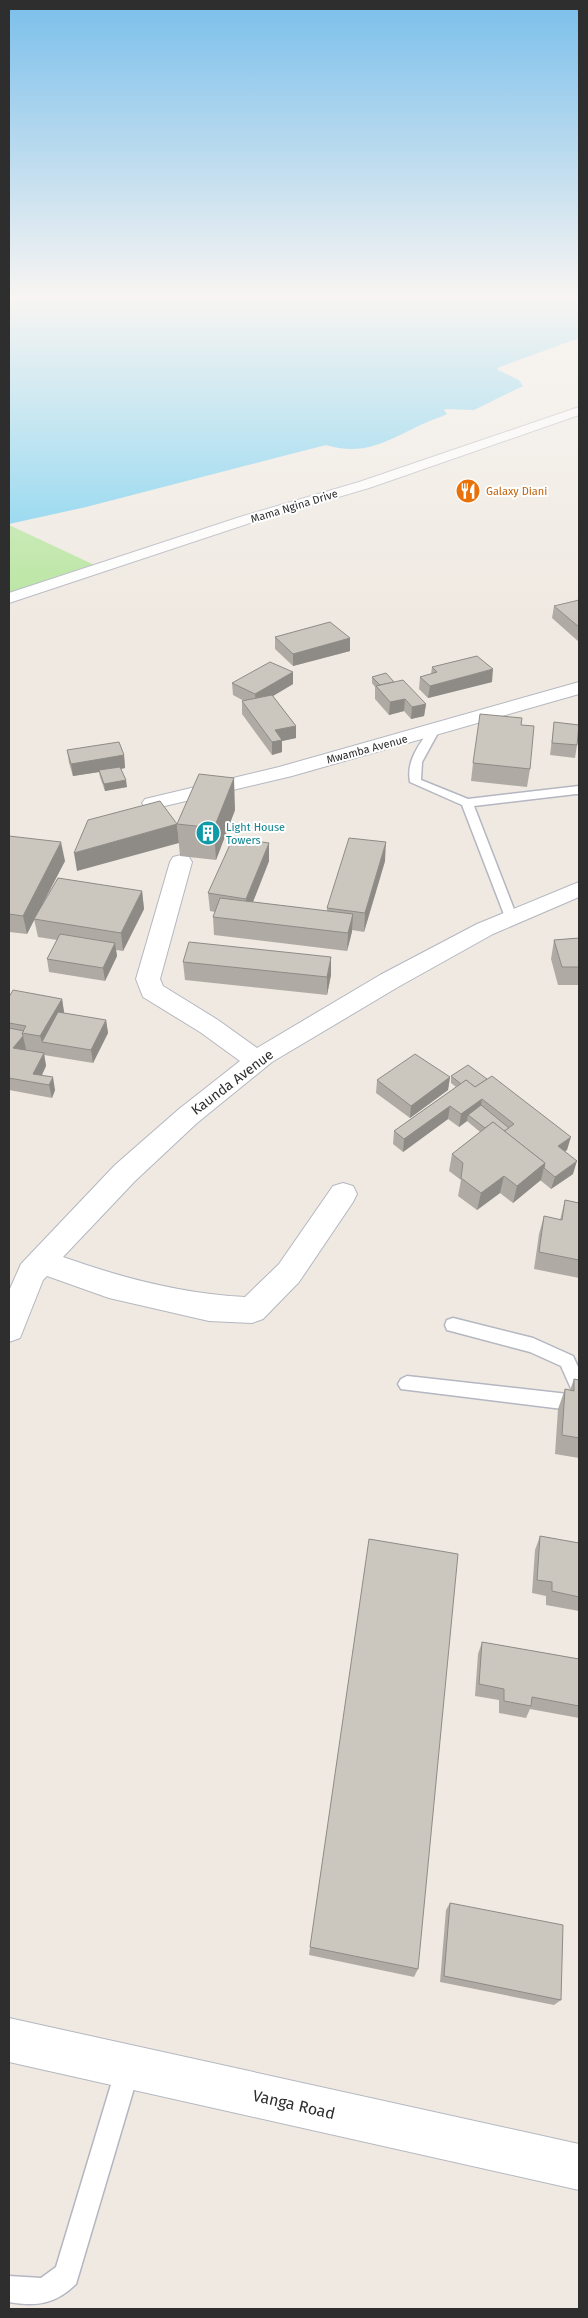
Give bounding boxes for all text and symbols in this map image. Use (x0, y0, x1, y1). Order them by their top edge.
restaurant icon: Galaxy Diani (455, 478, 481, 504)
place label: Galaxy Diani (486, 485, 547, 498)
street label: Mama Ngina Drive (249, 487, 339, 526)
street label: Mwamba Avenue (325, 732, 409, 767)
building icon: Light House Towers (195, 820, 221, 846)
place label: Light House Towers (226, 821, 285, 847)
street label: Kaunda Avenue (188, 1046, 277, 1119)
street label: Vanga Road (251, 2086, 337, 2123)

